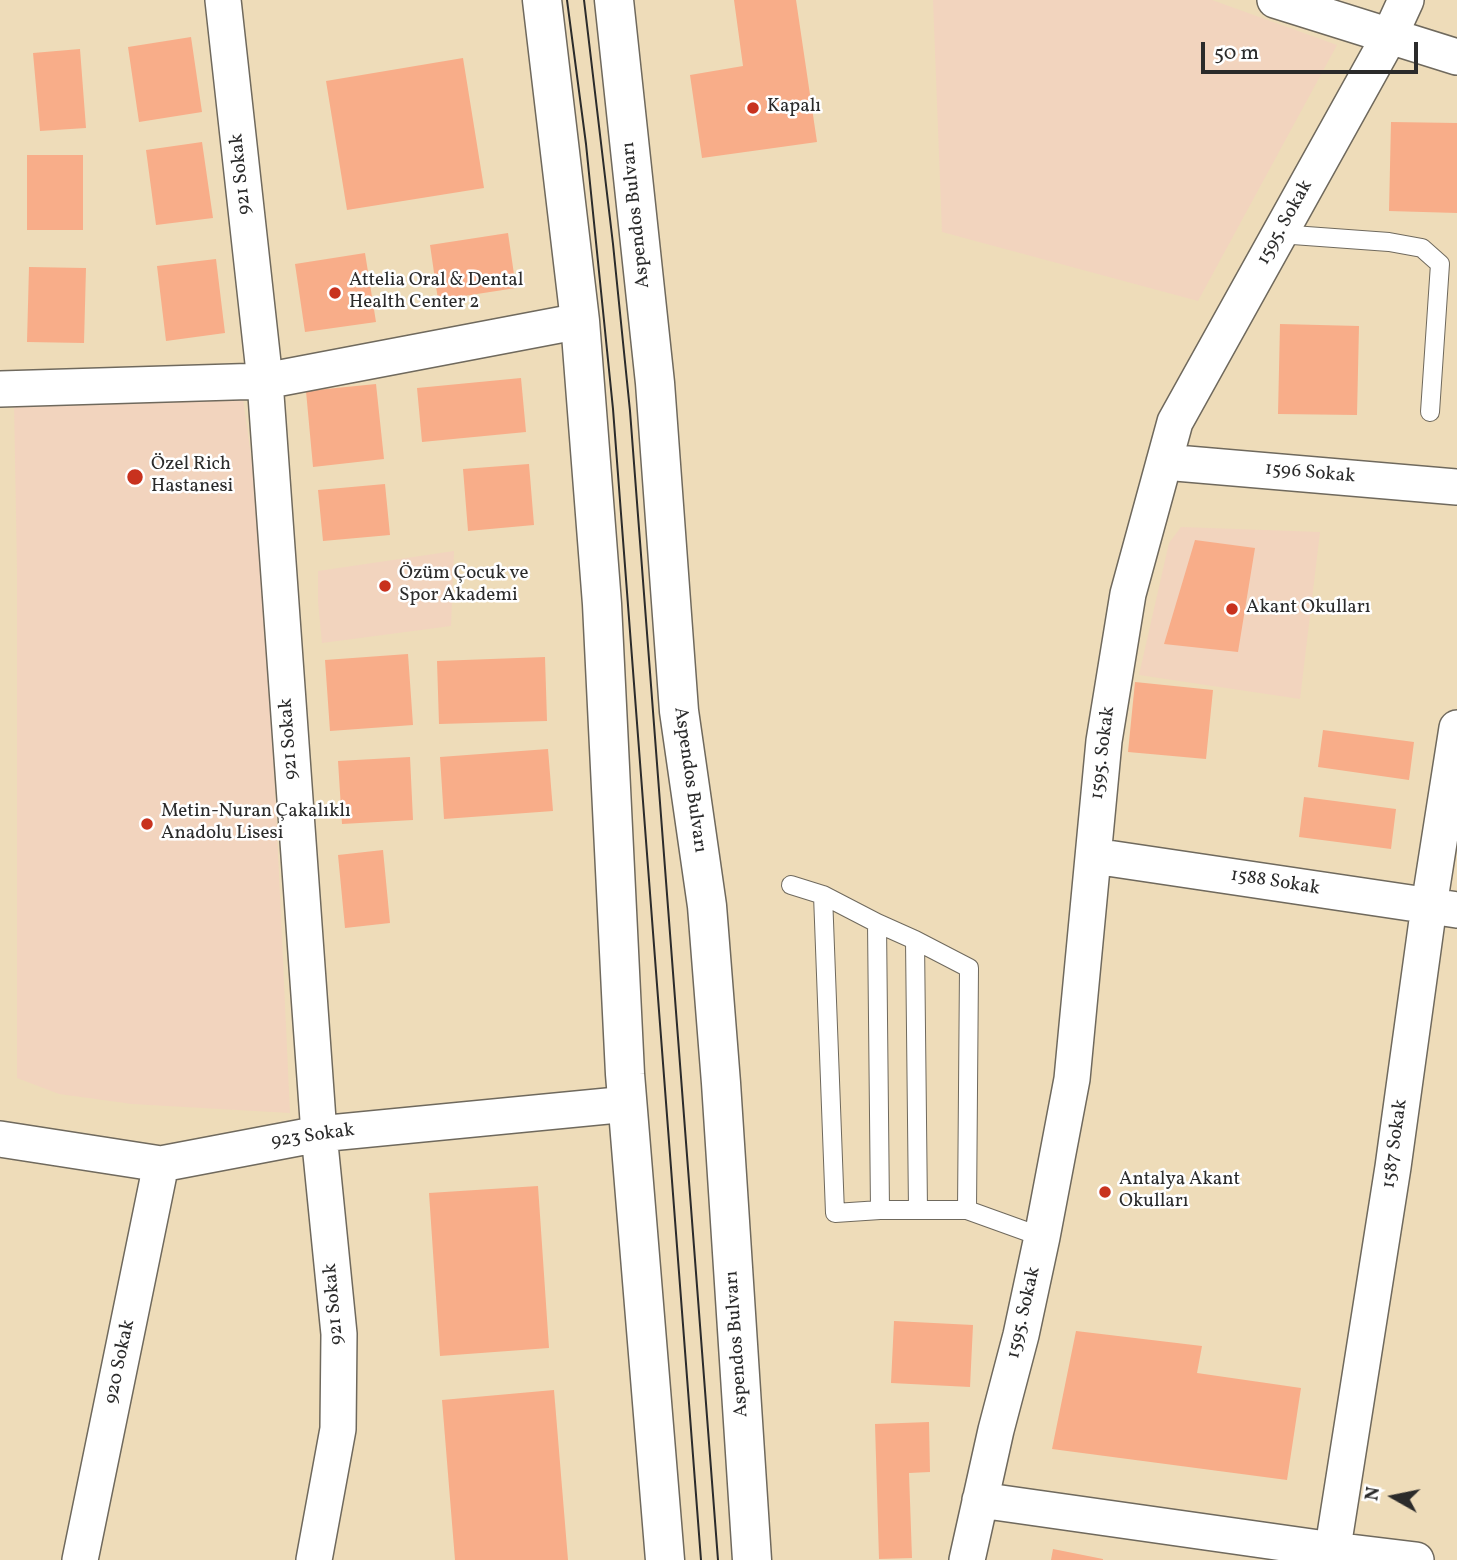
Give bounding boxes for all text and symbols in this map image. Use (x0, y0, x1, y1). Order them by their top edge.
scale bar (1205, 28, 1422, 72)
text: 50 m (1214, 39, 1259, 68)
place label: Kapalı (767, 97, 821, 119)
marker: Kapalı (745, 100, 761, 116)
street label: 921 Sokak (226, 132, 258, 216)
street label: Aspendos Bulvarı (618, 141, 656, 289)
street label: 1595. Sokak (1253, 176, 1319, 270)
place label: Attelia Oral & Dental Health Center 2 (349, 271, 523, 315)
marker: Attelia Oral & Dental Health Center 2 (327, 285, 343, 301)
place label: Özel Rich Hastanesi (151, 455, 233, 499)
street label: 1596 Sokak (1264, 459, 1356, 489)
marker: Özel Rich Hastanesi (125, 467, 145, 487)
place label: Özüm Çocuk ve Spor Akademi (399, 564, 528, 608)
marker: Özüm Çocuk ve Spor Akademi (377, 578, 393, 594)
place label: Akant Okulları (1246, 598, 1370, 620)
marker: Akant Okulları (1224, 601, 1240, 617)
street label: 921 Sokak (276, 697, 304, 781)
street label: 1595. Sokak (1087, 705, 1121, 801)
street label: Aspendos Bulvarı (667, 706, 711, 854)
place label: Metin-Nuran Çakalıklı Anadolu Lisesi (161, 802, 351, 846)
marker: Metin-Nuran Çakalıklı Anadolu Lisesi (139, 816, 155, 832)
street label: 1588 Sokak (1229, 865, 1321, 901)
street label: 1587 Sokak (1378, 1098, 1414, 1190)
street label: 923 Sokak (270, 1120, 356, 1154)
place label: Antalya Akant Okulları (1119, 1170, 1240, 1214)
marker: Antalya Akant Okulları (1097, 1184, 1113, 1200)
street label: 921 Sokak (320, 1262, 350, 1346)
street label: 1595. Sokak (1003, 1265, 1047, 1361)
street label: Aspendos Bulvarı (722, 1270, 754, 1418)
street label: 920 Sokak (101, 1318, 141, 1406)
north arrow (1359, 1462, 1429, 1532)
text: N (1359, 1485, 1387, 1503)

